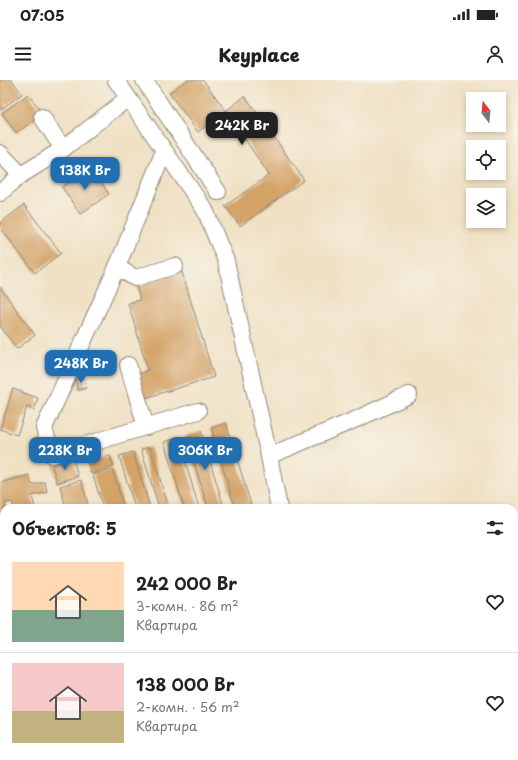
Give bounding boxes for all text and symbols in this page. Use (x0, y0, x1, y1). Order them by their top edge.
text: 07:05 (20, 3, 65, 26)
text: Keyplace (218, 41, 300, 68)
icon: menu (12, 43, 34, 65)
icon: person (484, 43, 506, 65)
north arrow (466, 92, 506, 132)
map controls (466, 92, 506, 228)
pin: 242K Br (205, 112, 279, 146)
text: 242K Br (215, 115, 269, 134)
button: locate (466, 140, 506, 180)
pin: 138K Br (48, 157, 122, 191)
text: 138K Br (60, 160, 110, 179)
button: layers (466, 188, 506, 228)
pin: 248K Br (44, 350, 118, 384)
text: 248K Br (54, 353, 108, 372)
pin: 228K Br (28, 437, 102, 471)
pin: 306K Br (168, 437, 242, 471)
text: 228K Br (38, 440, 92, 459)
text: 306K Br (178, 440, 232, 459)
text: Объектов: 5 (12, 515, 117, 541)
icon: filters (484, 517, 506, 539)
text: 242 000 Br (136, 570, 237, 596)
icon: home (44, 578, 92, 626)
icon: heart (484, 591, 506, 613)
text: 3-комн. · 86 m² (136, 596, 239, 615)
text: Квартира (136, 615, 197, 634)
text: 138 000 Br (136, 671, 234, 697)
icon: home (44, 679, 92, 727)
icon: heart (484, 692, 506, 714)
text: 2-комн. · 56 m² (136, 697, 239, 716)
text: Квартира (136, 716, 197, 735)

